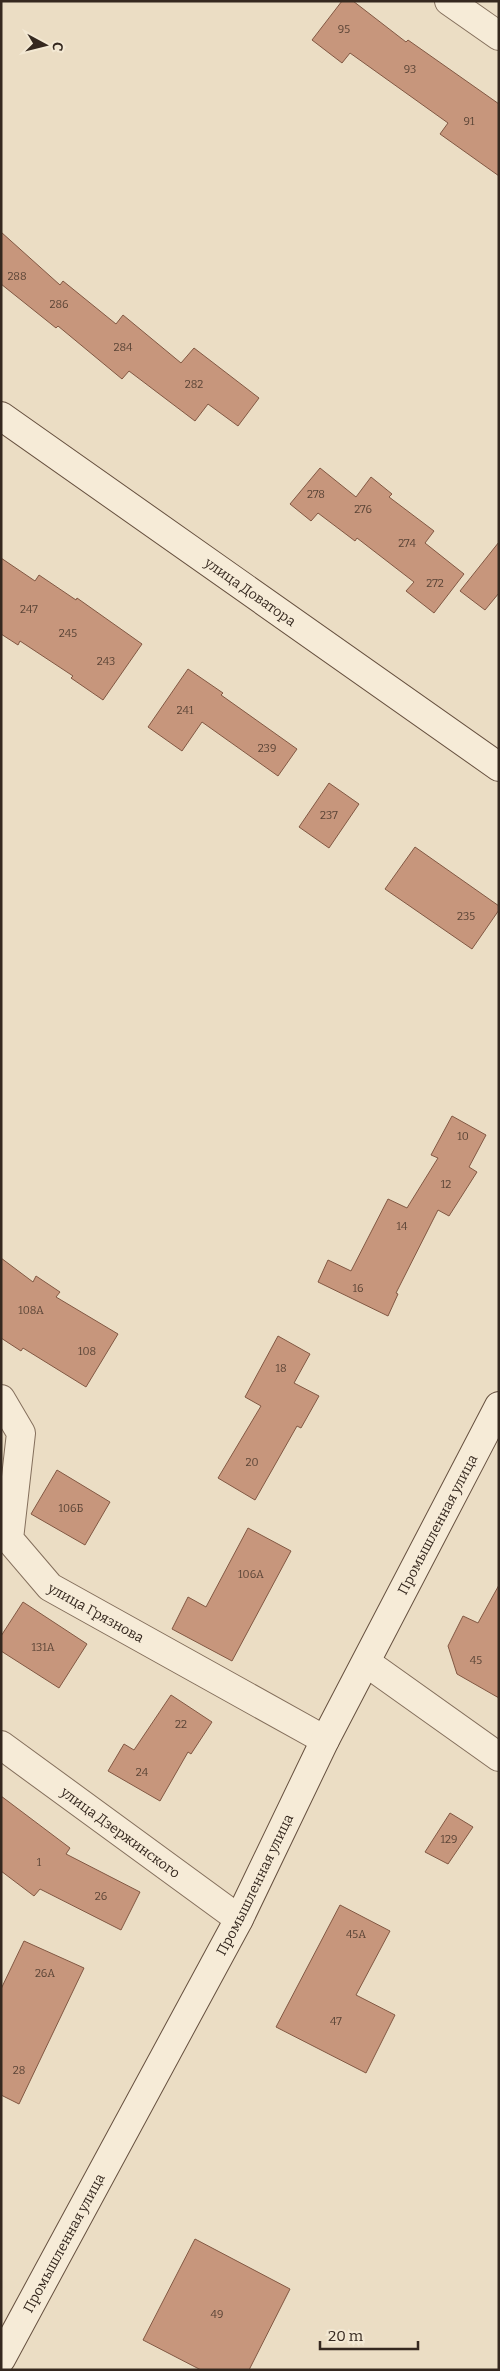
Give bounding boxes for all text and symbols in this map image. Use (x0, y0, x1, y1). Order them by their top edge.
north arrow (20, 20, 70, 70)
house number: 95 (338, 23, 350, 36)
text: С (48, 41, 66, 52)
house number: 93 (404, 63, 416, 76)
house number: 91 (464, 115, 475, 128)
house number: 288 (7, 270, 27, 283)
house number: 286 (49, 298, 69, 311)
house number: 284 (113, 341, 133, 354)
house number: 282 (185, 378, 203, 391)
house number: 278 (307, 488, 325, 501)
house number: 276 (354, 503, 372, 516)
house number: 274 (398, 537, 416, 550)
street label: улица Доватора (200, 554, 299, 630)
house number: 272 (426, 577, 444, 590)
house number: 247 (20, 603, 38, 616)
house number: 245 (59, 627, 77, 640)
house number: 243 (97, 655, 115, 668)
house number: 241 (177, 704, 194, 717)
house number: 239 (258, 742, 276, 755)
house number: 237 (320, 809, 338, 822)
house number: 235 (457, 910, 475, 923)
house number: 10 (457, 1130, 469, 1143)
house number: 12 (441, 1178, 451, 1191)
house number: 14 (397, 1220, 408, 1233)
house number: 16 (353, 1282, 363, 1295)
house number: 108А (18, 1304, 44, 1317)
house number: 108 (78, 1345, 96, 1358)
house number: 18 (275, 1362, 287, 1375)
street label: Промышленная улица (394, 1451, 481, 1597)
house number: 20 (245, 1456, 259, 1469)
house number: 106Б (59, 1502, 84, 1515)
house number: 106А (238, 1568, 264, 1581)
street label: улица Грязнова (44, 1579, 147, 1647)
house number: 131А (31, 1641, 55, 1654)
house number: 45 (470, 1654, 482, 1667)
house number: 22 (175, 1718, 187, 1731)
house number: 24 (136, 1766, 149, 1779)
street label: улица Дзержинского (56, 1783, 183, 1882)
street label: Промышленная улица (213, 1811, 297, 1958)
house number: 129 (441, 1833, 457, 1846)
house number: 1 (37, 1856, 42, 1869)
house number: 26 (95, 1890, 107, 1903)
house number: 45А (346, 1928, 366, 1941)
house number: 26А (35, 1967, 55, 1980)
house number: 47 (330, 2015, 342, 2028)
house number: 28 (13, 2064, 25, 2077)
street label: Промышленная улица (20, 2170, 109, 2316)
house number: 49 (211, 2308, 223, 2321)
scale bar (320, 2318, 418, 2350)
text: 20 m (328, 2327, 364, 2345)

